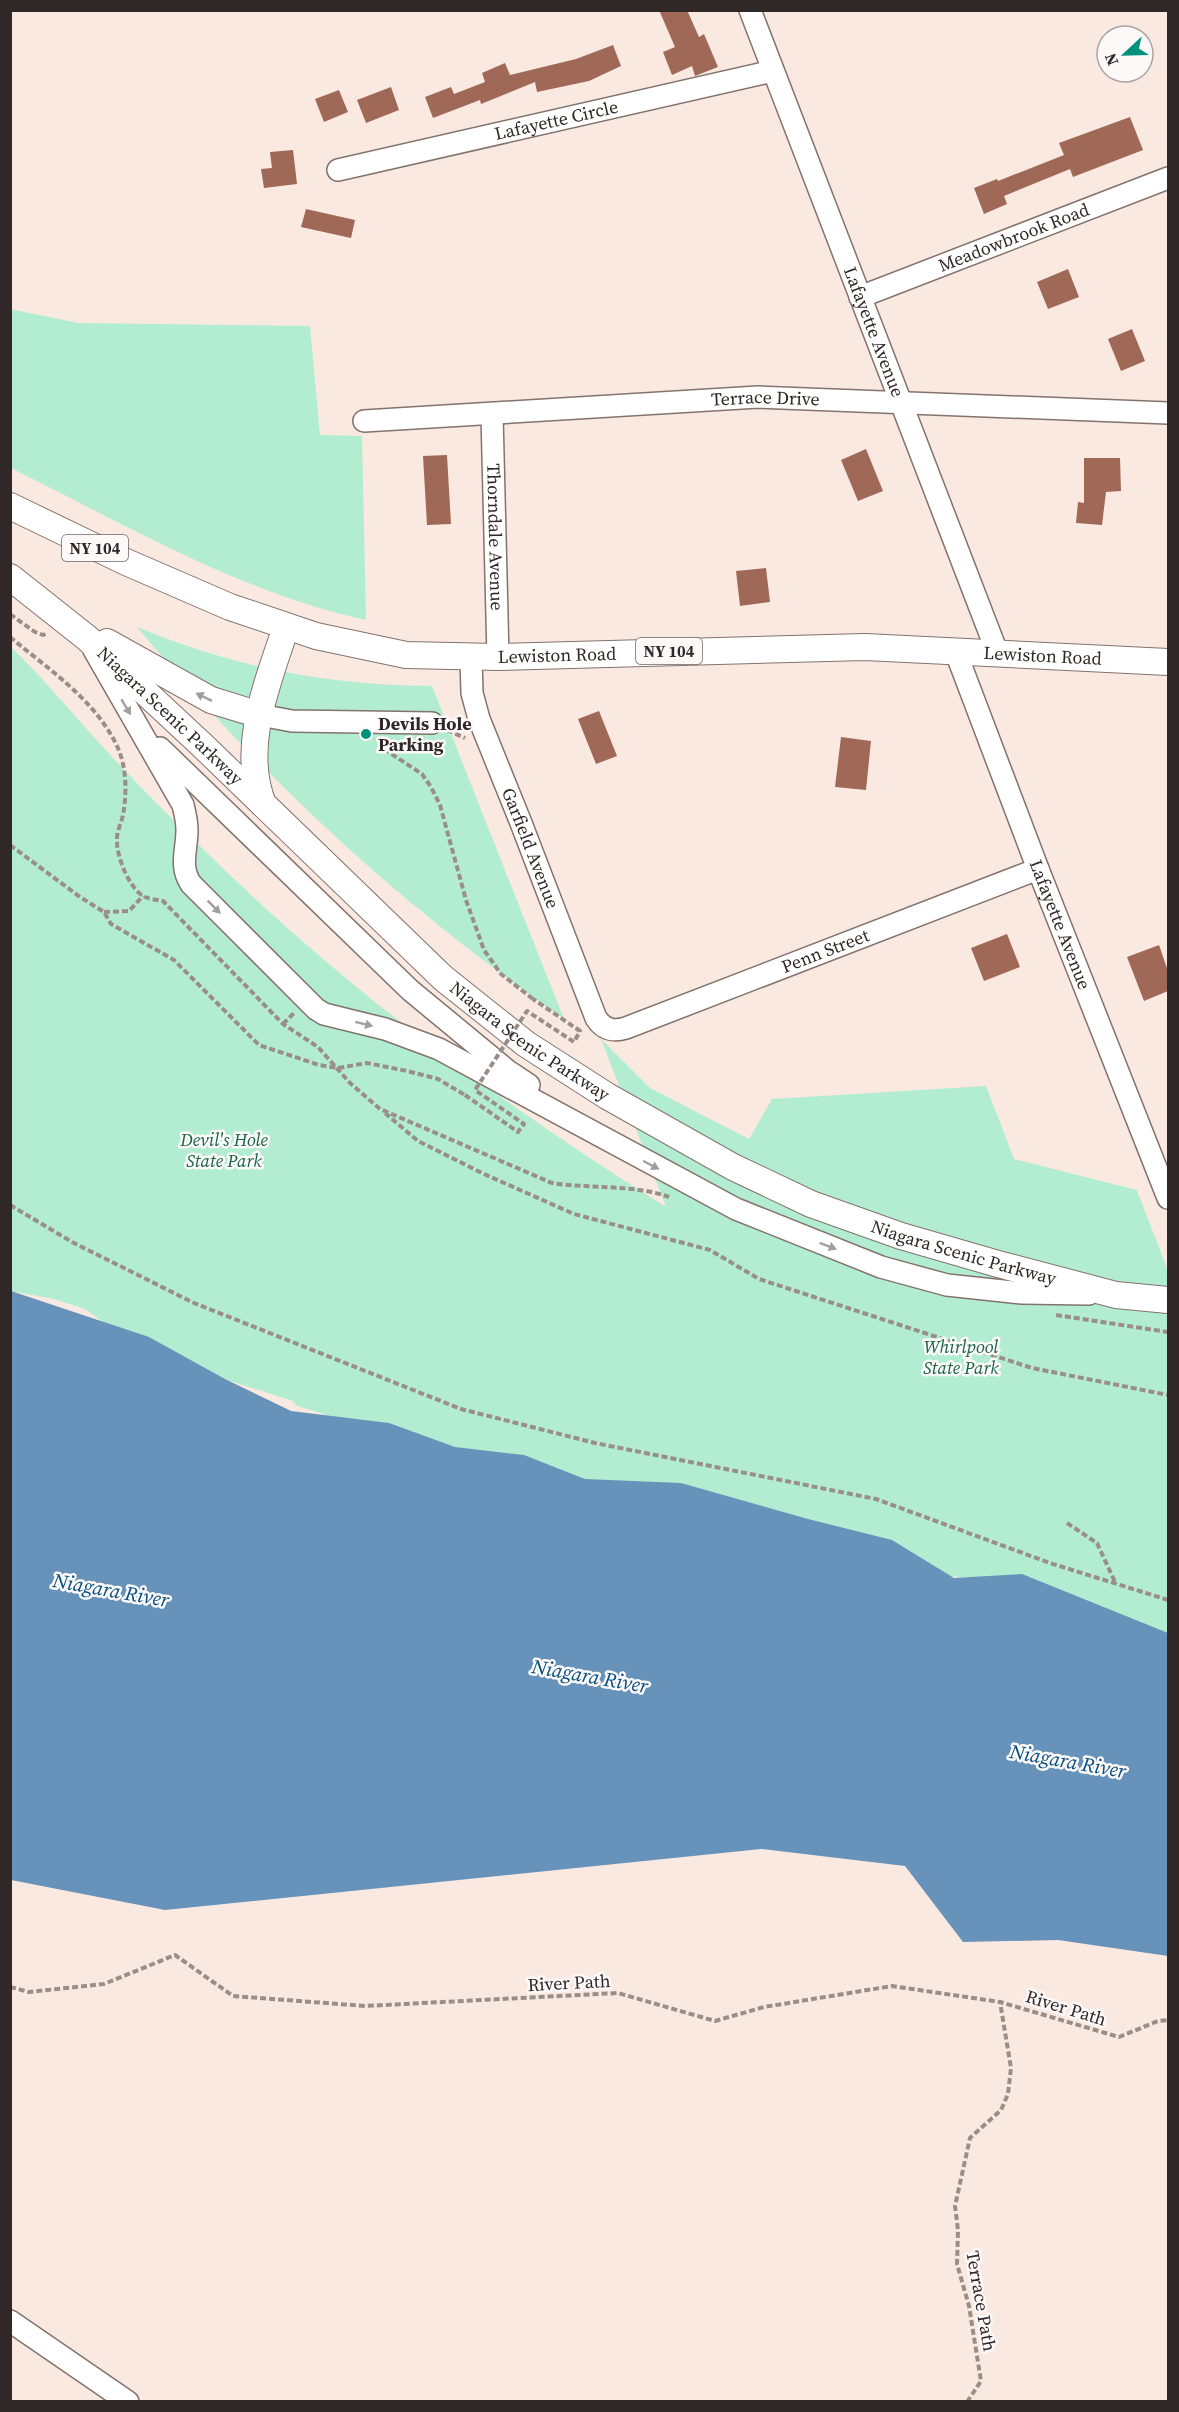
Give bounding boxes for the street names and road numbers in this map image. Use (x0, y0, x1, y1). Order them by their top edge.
street label: Lafayette Circle (492, 94, 620, 146)
street label: Meadowbrook Road (935, 197, 1093, 278)
street label: Lafayette Avenue (838, 263, 911, 401)
street label: Terrace Drive (710, 384, 820, 412)
street label: Thorndale Avenue (481, 463, 510, 611)
road number: NY 104 (62, 535, 128, 561)
road number: NY 104 (636, 638, 702, 664)
street label: Lewiston Road (983, 640, 1103, 671)
street label: Niagara Scenic Parkway (92, 641, 249, 791)
street label: Lewiston Road (498, 641, 617, 669)
street label: Garfield Avenue (496, 784, 566, 912)
street label: Lafayette Avenue (1024, 856, 1097, 993)
street label: Penn Street (778, 922, 873, 979)
street label: Niagara Scenic Parkway (445, 975, 615, 1107)
street label: Niagara Scenic Parkway (868, 1213, 1060, 1291)
street label: River Path (527, 1968, 611, 1997)
street label: River Path (1023, 1983, 1110, 2032)
street label: Terrace Path (960, 2249, 1003, 2353)

